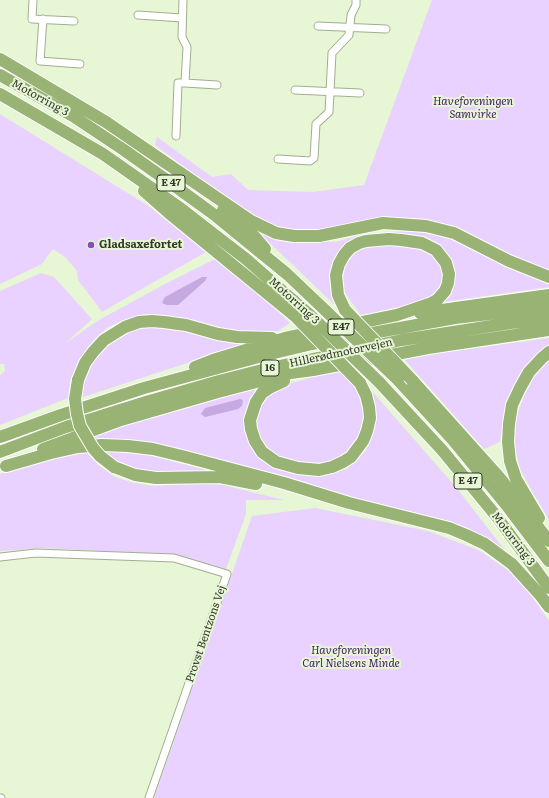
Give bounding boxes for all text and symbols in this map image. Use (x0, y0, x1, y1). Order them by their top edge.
street label: Motorring 3 (9, 77, 71, 119)
park label: Haveforeningen Samvirke (433, 95, 513, 121)
road number: E 47 (157, 175, 185, 191)
place label: Gladsaxefortet (99, 238, 182, 252)
marker: Gladsaxefortet (86, 240, 96, 250)
street label: Motorring 3 (266, 275, 322, 327)
road number: E47 (328, 319, 354, 335)
street label: Hillerødmotorvejen (288, 336, 394, 370)
road number: 16 (261, 360, 279, 376)
road number: E 47 (454, 473, 482, 489)
street label: Motorring 3 (489, 510, 537, 568)
street label: Provst Bentzons Vej (183, 584, 229, 684)
park label: Haveforeningen Carl Nielsens Minde (302, 644, 400, 670)

